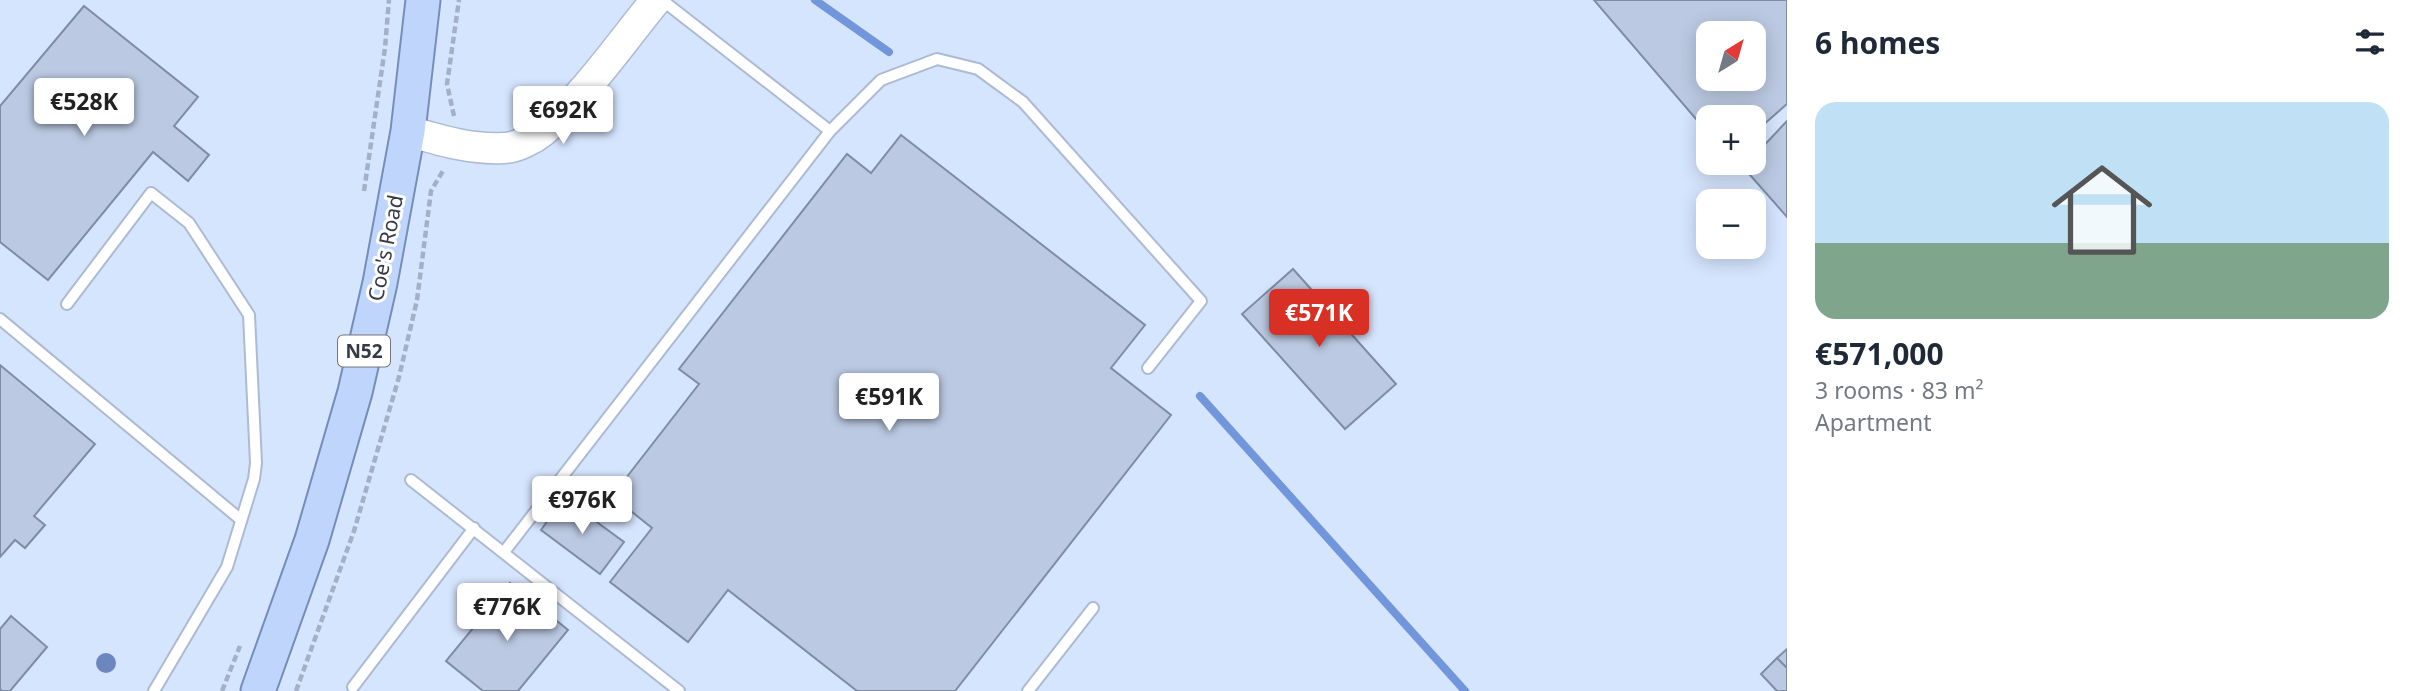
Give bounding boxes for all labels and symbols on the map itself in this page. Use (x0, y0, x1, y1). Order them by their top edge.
north arrow (1696, 21, 1766, 91)
pin: €528K (35, 78, 133, 138)
pin: €692K (514, 86, 612, 146)
street label: Coe's Road (361, 192, 409, 303)
pin: €571K (1270, 290, 1368, 349)
road number: N52 (338, 336, 390, 366)
pin: €591K (840, 374, 938, 433)
pin: €976K (533, 476, 631, 536)
pin: €776K (458, 584, 556, 643)

